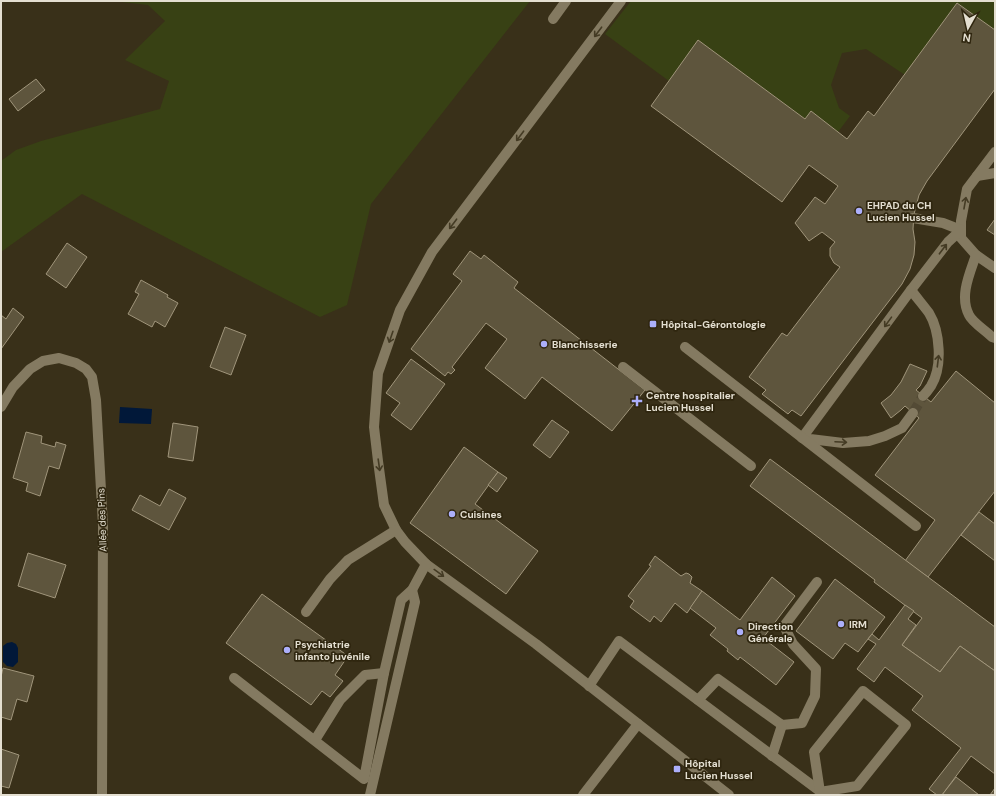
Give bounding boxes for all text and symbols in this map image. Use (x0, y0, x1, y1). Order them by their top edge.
north arrow (948, 8, 988, 48)
one-way arrow (593, 27, 602, 38)
text: N (962, 30, 972, 45)
one-way arrow (515, 131, 524, 142)
one-way arrow (961, 197, 969, 210)
place label: EHPAD du CH Lucien Hussel (867, 199, 935, 224)
marker: EHPAD du CH Lucien Hussel (854, 206, 864, 216)
one-way arrow (449, 218, 458, 229)
one-way arrow (939, 243, 947, 254)
one-way arrow (884, 316, 892, 327)
place label: Hôpital-Gérontologie (661, 318, 766, 331)
marker: Hôpital-Gérontologie (648, 319, 658, 329)
one-way arrow (387, 330, 394, 343)
place label: Blanchisserie (552, 338, 618, 351)
marker: Blanchisserie (539, 339, 549, 349)
one-way arrow (934, 355, 942, 368)
place label: Centre hospitalier Lucien Hussel (646, 389, 735, 414)
marker: Centre hospitalier Lucien Hussel (631, 395, 643, 407)
one-way arrow (834, 439, 847, 446)
one-way arrow (375, 458, 383, 471)
street label: Allée des Pins (94, 488, 110, 552)
place label: Cuisines (460, 508, 502, 521)
marker: Cuisines (447, 509, 457, 519)
one-way arrow (433, 569, 444, 578)
place label: IRM (849, 618, 867, 631)
marker: IRM (836, 619, 846, 629)
place label: Direction Générale (748, 620, 793, 645)
marker: Direction Générale (735, 627, 745, 637)
place label: Psychiatrie infanto juvénile (295, 638, 370, 663)
marker: Psychiatrie infanto juvénile (282, 645, 292, 655)
place label: Hôpital Lucien Hussel (685, 757, 753, 782)
marker: Hôpital Lucien Hussel (672, 764, 682, 774)

